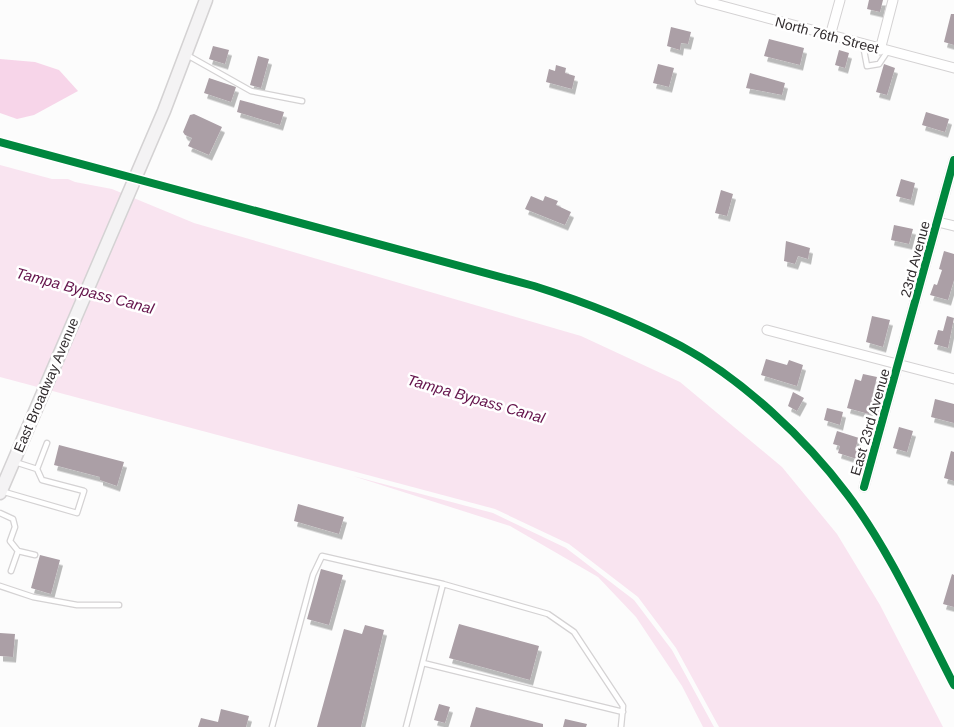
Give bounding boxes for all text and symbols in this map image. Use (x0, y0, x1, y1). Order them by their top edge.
street label: North 76th Street (773, 13, 881, 57)
street label: 23rd Avenue (897, 219, 933, 299)
water label: Tampa Bypass Canal (14, 264, 157, 317)
street label: East Broadway Avenue (10, 315, 82, 455)
street label: East 23rd Avenue (847, 367, 893, 477)
water label: Tampa Bypass Canal (406, 371, 547, 426)

